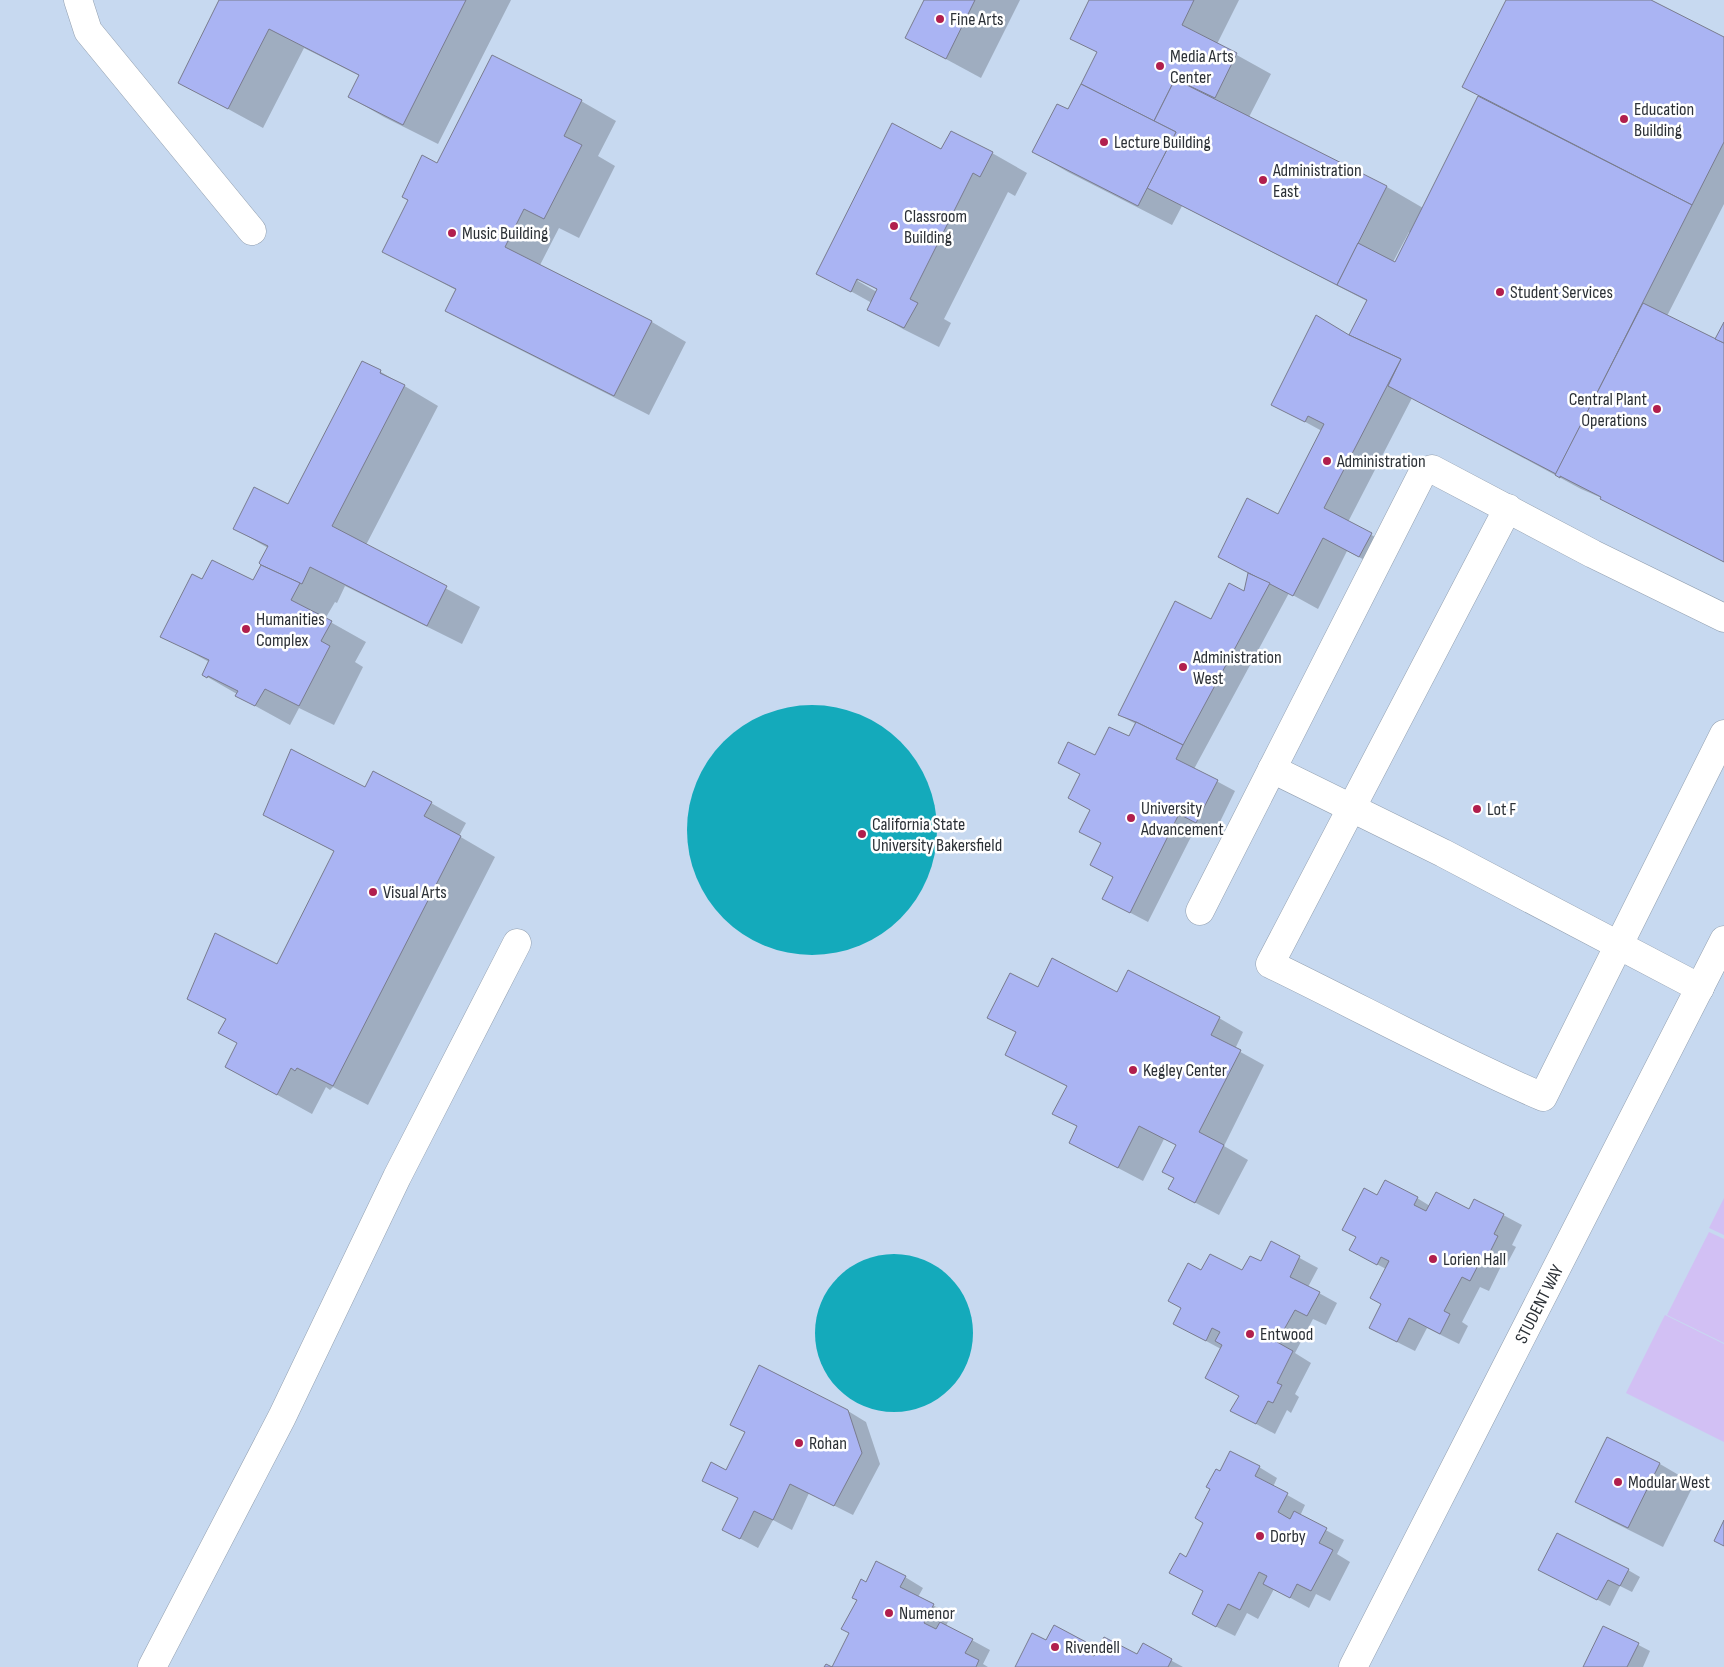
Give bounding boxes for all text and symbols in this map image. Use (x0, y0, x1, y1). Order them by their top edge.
place label: Fine Arts (950, 9, 1004, 30)
marker: Fine Arts (934, 13, 946, 25)
place label: Media Arts Center (1170, 46, 1234, 88)
marker: Media Arts Center (1154, 60, 1166, 72)
place label: Education Building (1634, 99, 1694, 141)
marker: Education Building (1618, 113, 1630, 125)
place label: Lecture Building (1114, 132, 1211, 153)
marker: Lecture Building (1098, 136, 1110, 148)
place label: Administration East (1272, 160, 1362, 202)
marker: Administration East (1257, 174, 1269, 186)
place label: Classroom Building (904, 206, 967, 248)
marker: Classroom Building (888, 220, 900, 232)
place label: Music Building (462, 223, 548, 244)
marker: Music Building (446, 227, 458, 239)
place label: Student Services (1510, 282, 1613, 303)
marker: Student Services (1494, 286, 1506, 298)
place label: Central Plant Operations (1569, 389, 1648, 431)
marker: Central Plant Operations (1651, 403, 1663, 415)
place label: Administration (1336, 451, 1426, 472)
marker: Administration (1321, 455, 1333, 467)
place label: Humanities Complex (256, 609, 325, 651)
marker: Humanities Complex (240, 623, 252, 635)
place label: Administration West (1192, 647, 1282, 689)
marker: Administration West (1177, 661, 1189, 673)
place label: University Advancement (1140, 798, 1224, 840)
place label: Lot F (1487, 799, 1516, 820)
marker: Lot F (1471, 803, 1483, 815)
marker: University Advancement (1125, 812, 1137, 824)
place label: California State University Bakersfield (872, 814, 1002, 856)
marker: California State University Bakersfield (856, 828, 868, 840)
place label: Visual Arts (383, 882, 447, 903)
marker: Visual Arts (367, 886, 379, 898)
place label: Kegley Center (1143, 1060, 1227, 1081)
marker: Kegley Center (1127, 1064, 1139, 1076)
place label: Lorien Hall (1443, 1249, 1506, 1270)
marker: Lorien Hall (1427, 1253, 1439, 1265)
street label: STUDENT WAY (1511, 1261, 1568, 1347)
place label: Entwood (1260, 1324, 1313, 1345)
marker: Entwood (1244, 1328, 1256, 1340)
place label: Rohan (809, 1433, 847, 1454)
marker: Rohan (793, 1437, 805, 1449)
place label: Modular West (1628, 1472, 1711, 1493)
marker: Modular West (1612, 1476, 1624, 1488)
place label: Dorby (1270, 1526, 1306, 1547)
marker: Dorby (1254, 1530, 1266, 1542)
place label: Numenor (899, 1603, 955, 1624)
marker: Numenor (883, 1607, 895, 1619)
place label: Rivendell (1065, 1637, 1120, 1658)
marker: Rivendell (1049, 1641, 1061, 1653)

